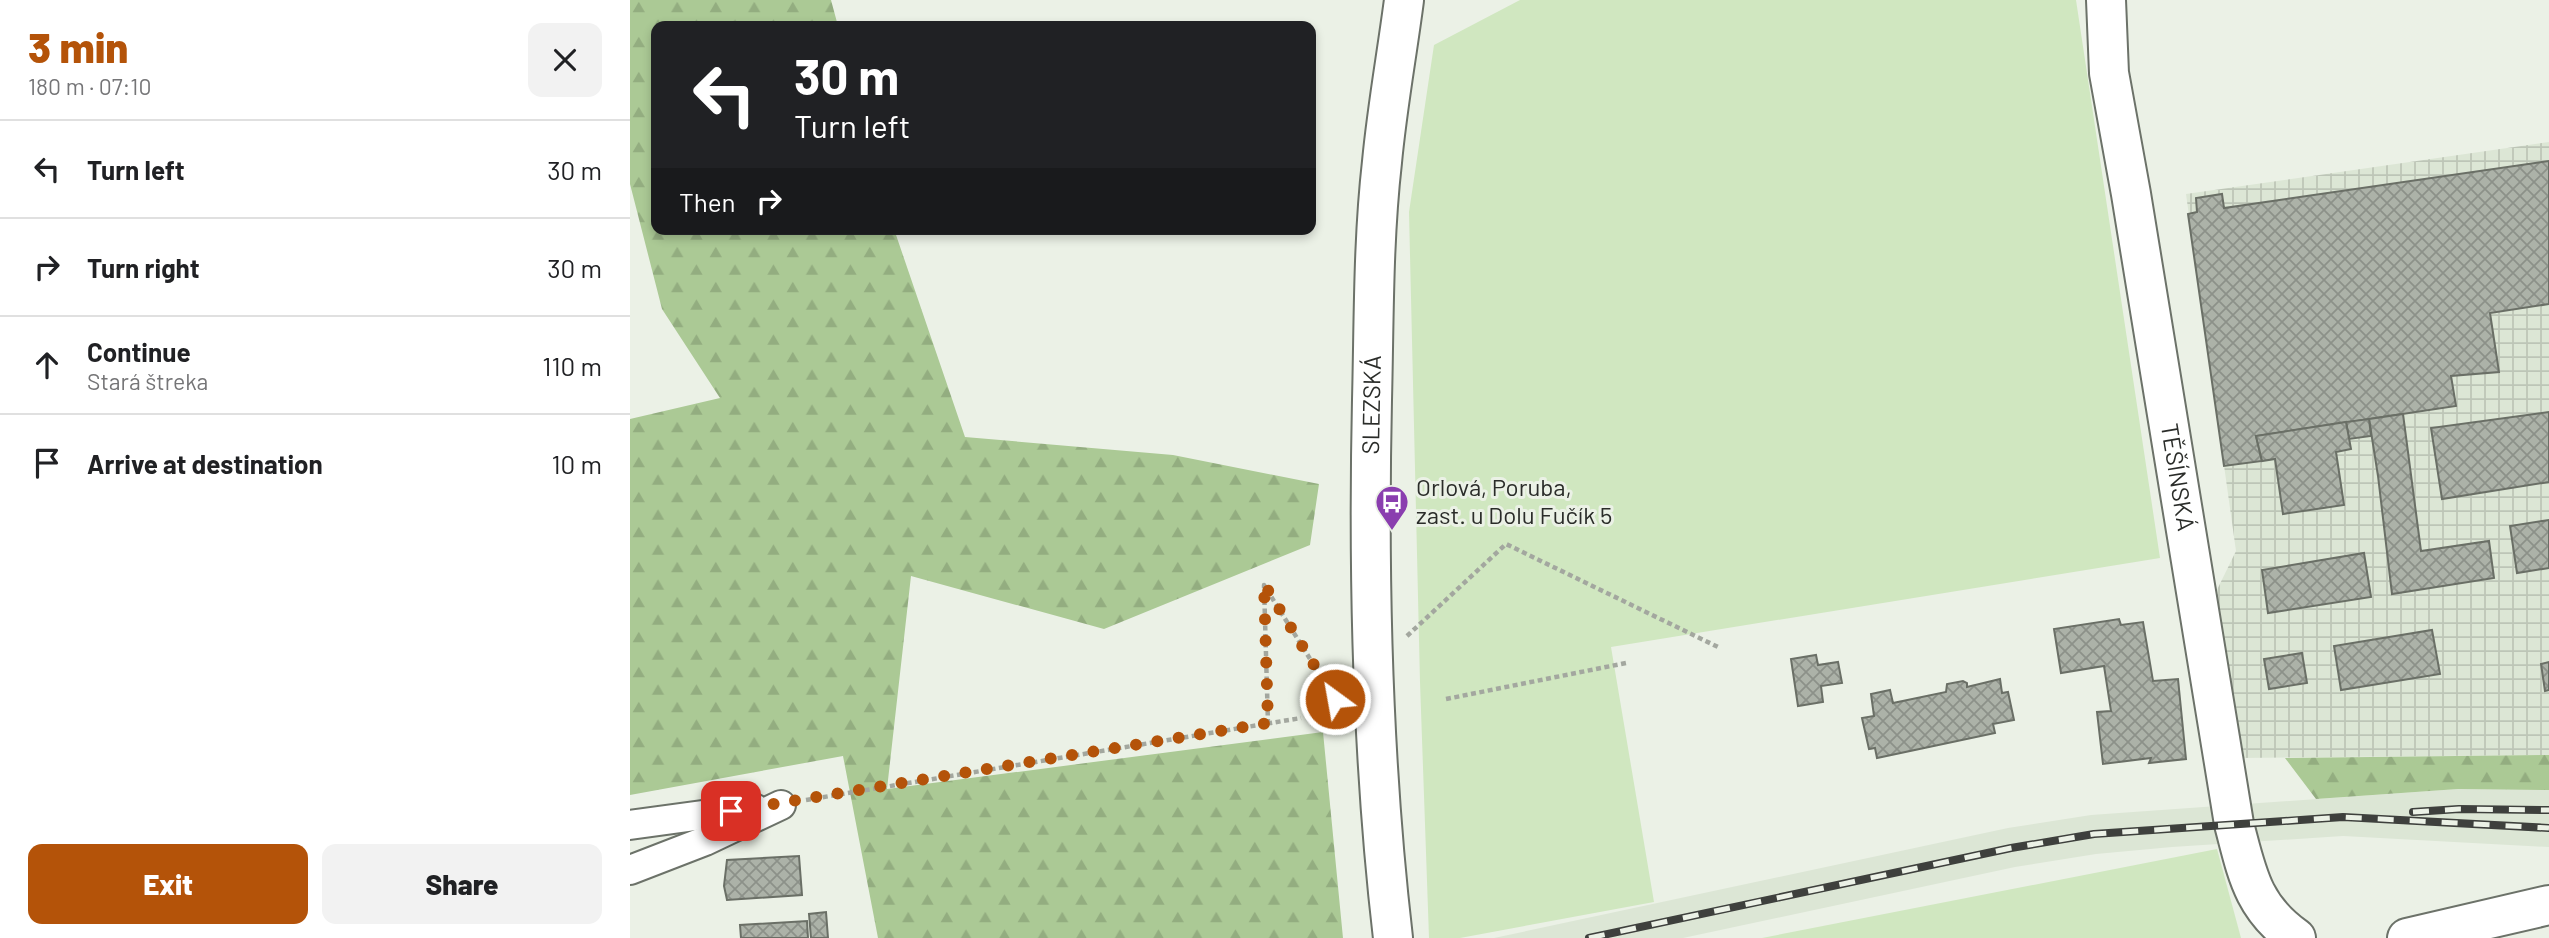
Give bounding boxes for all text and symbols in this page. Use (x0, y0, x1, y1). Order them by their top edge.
text: 3 min (28, 21, 128, 71)
button: close (528, 23, 602, 97)
text: 30 m (794, 46, 899, 105)
icon: left (679, 49, 770, 140)
text: 180 m · 07:10 (28, 72, 151, 100)
text: Turn left (794, 106, 911, 144)
icon: left (28, 150, 66, 188)
text: Turn left (87, 154, 185, 185)
text: 30 m (547, 154, 602, 185)
icon: right (750, 182, 788, 220)
text: Then (679, 186, 736, 217)
icon: right (28, 248, 66, 286)
text: Turn right (87, 252, 200, 283)
text: 30 m (547, 252, 602, 283)
text: Continue (87, 336, 191, 367)
icon: ahead (28, 346, 66, 384)
text: 110 m (542, 350, 602, 381)
street label: SLEZSKÁ (1355, 355, 1386, 455)
text: Stará štreka (87, 367, 208, 395)
street label: TĚŠÍNSKÁ (2156, 421, 2202, 533)
icon: arrive (28, 444, 66, 482)
text: Arrive at destination (87, 448, 323, 479)
text: 10 m (552, 448, 602, 479)
place label: Orlová, Poruba, zast. u Dolu Fučík 5 (1416, 472, 1612, 529)
bus stop icon: Orlová, Poruba, zast. u Dolu Fučík 5 (1373, 483, 1411, 532)
position arrow (1298, 662, 1372, 736)
pin (701, 781, 761, 841)
icon: arrive (712, 792, 750, 830)
button: Exit (28, 844, 308, 924)
button: Share (322, 844, 602, 924)

